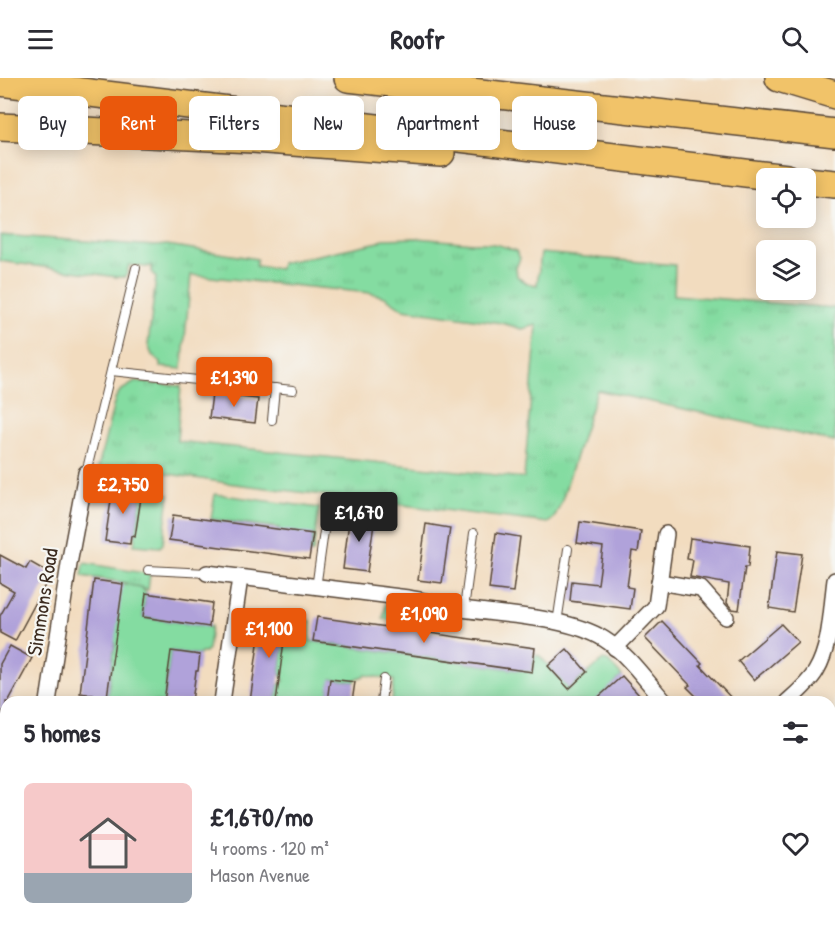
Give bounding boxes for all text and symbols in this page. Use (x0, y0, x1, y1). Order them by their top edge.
text: Roofr (390, 21, 445, 57)
icon: menu (24, 23, 57, 56)
icon: search (778, 23, 811, 56)
chip: Buy (18, 96, 88, 150)
chip: Rent (100, 96, 177, 150)
chip: Filters (189, 96, 280, 150)
chip: New (292, 96, 364, 150)
chip: Apartment (376, 96, 500, 150)
chip: House (512, 96, 597, 150)
map controls (756, 168, 816, 300)
button: locate (756, 168, 816, 228)
button: layers (756, 240, 816, 300)
pin: £1,390 (185, 357, 283, 408)
text: £1,390 (210, 363, 258, 390)
pin: £2,750 (74, 464, 172, 515)
text: £2,750 (97, 470, 149, 497)
pin: £1,670 (310, 492, 408, 543)
text: £1,670 (334, 498, 384, 525)
street label: Simmons Road (19, 546, 65, 658)
pin: £1,090 (375, 593, 473, 644)
text: £1,090 (400, 599, 448, 626)
pin: £1,100 (220, 608, 318, 659)
text: £1,100 (245, 614, 293, 641)
text: 5 homes (24, 715, 100, 750)
icon: filters (779, 716, 812, 749)
text: £1,670/mo (210, 799, 313, 834)
icon: home (72, 807, 144, 879)
icon: heart (779, 827, 812, 860)
text: 4 rooms · 120 m² (210, 834, 329, 861)
text: Mason Avenue (210, 861, 310, 888)

